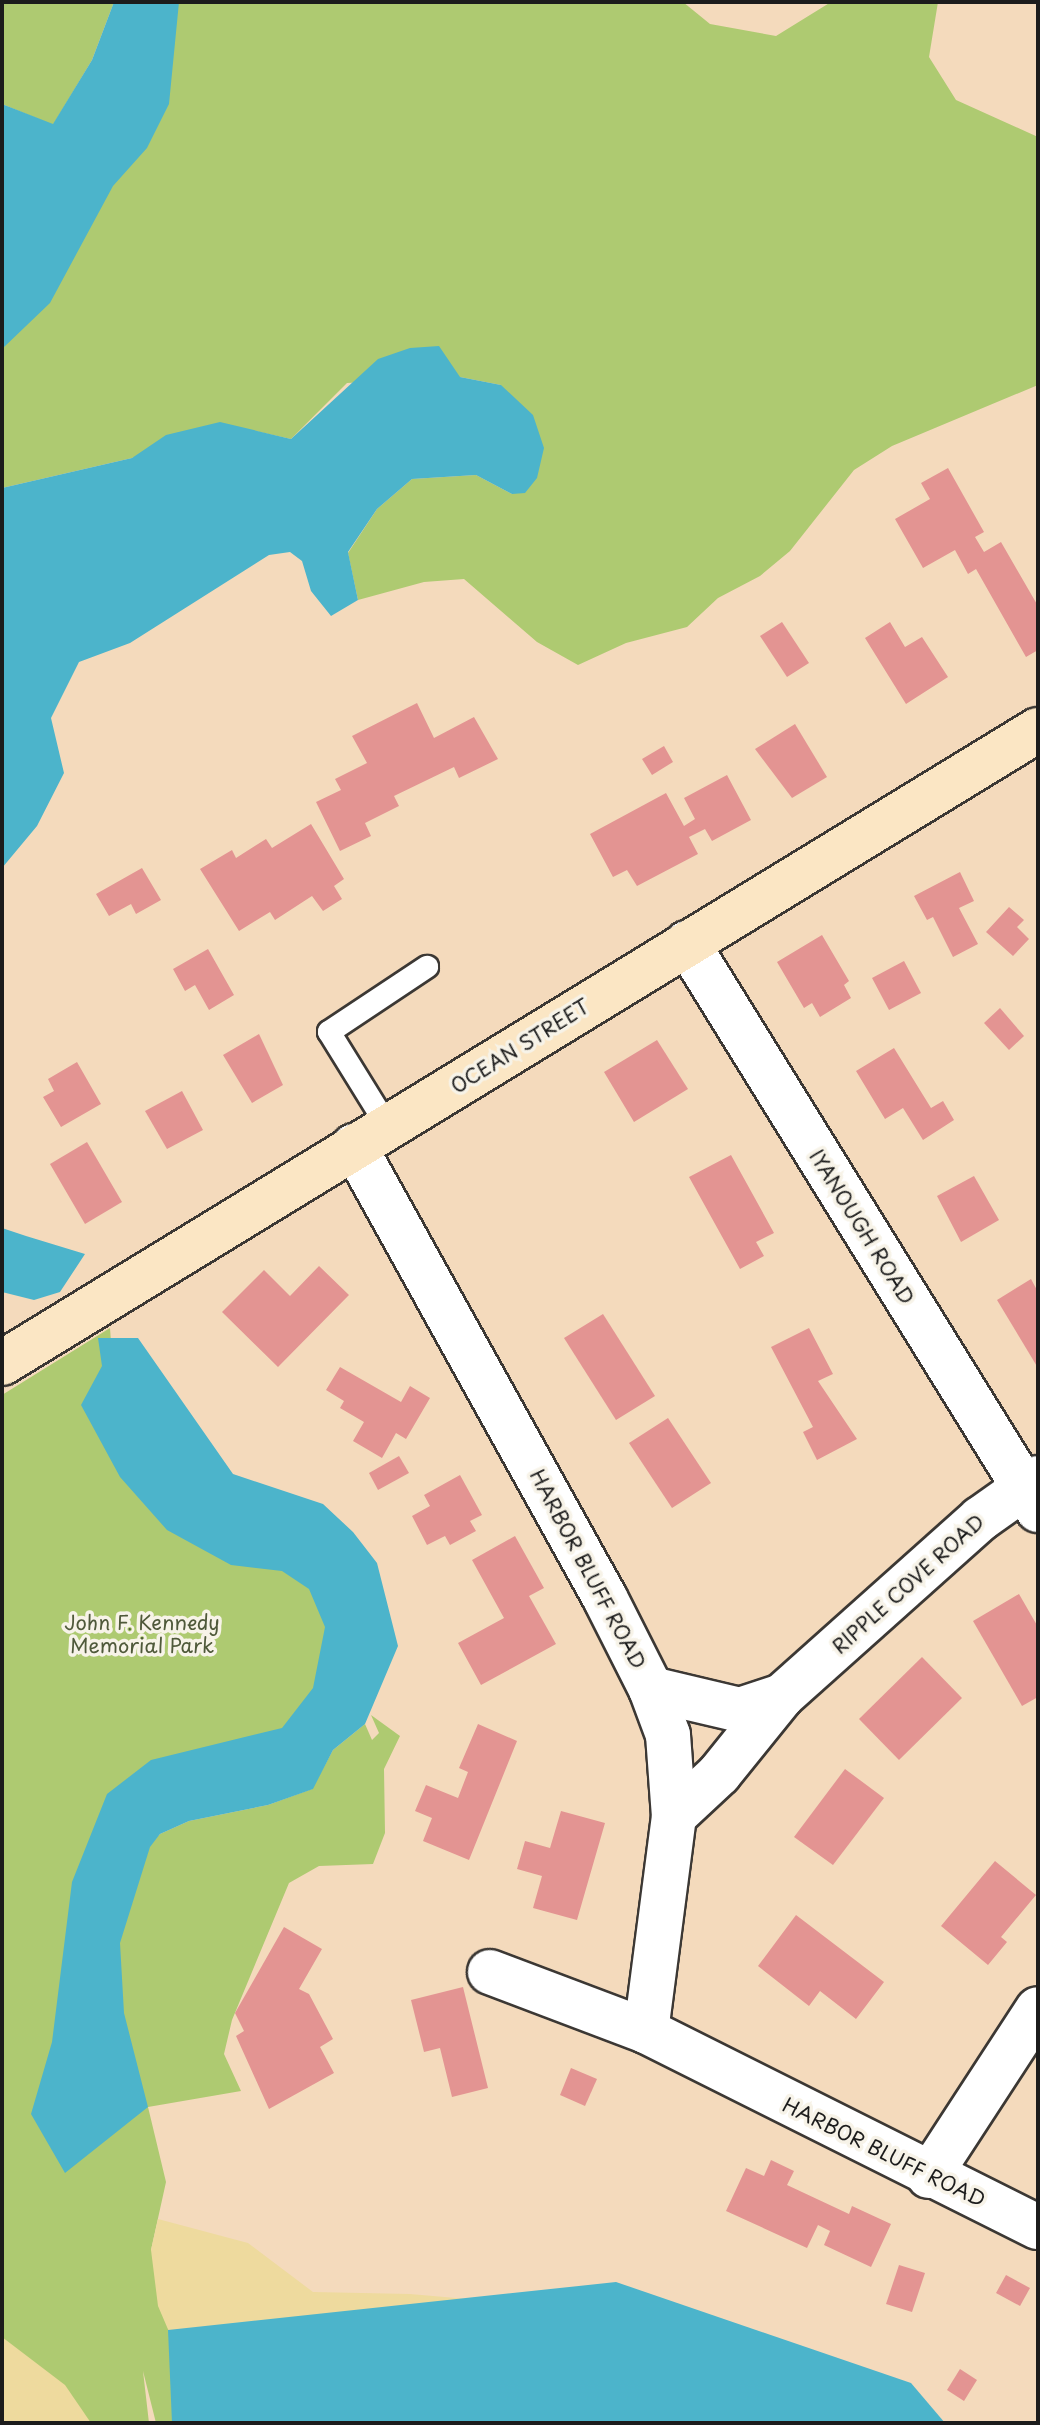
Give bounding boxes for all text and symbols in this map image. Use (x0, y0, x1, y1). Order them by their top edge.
street label: OCEAN STREET (446, 994, 594, 1098)
street label: IYANOUGH ROAD (805, 1145, 919, 1309)
street label: HARBOR BLUFF ROAD (525, 1464, 651, 1674)
street label: RIPPLE COVE ROAD (826, 1509, 990, 1659)
park label: John F. Kennedy Memorial Park (64, 1611, 220, 1658)
street label: HARBOR BLUFF ROAD (778, 2092, 990, 2212)

